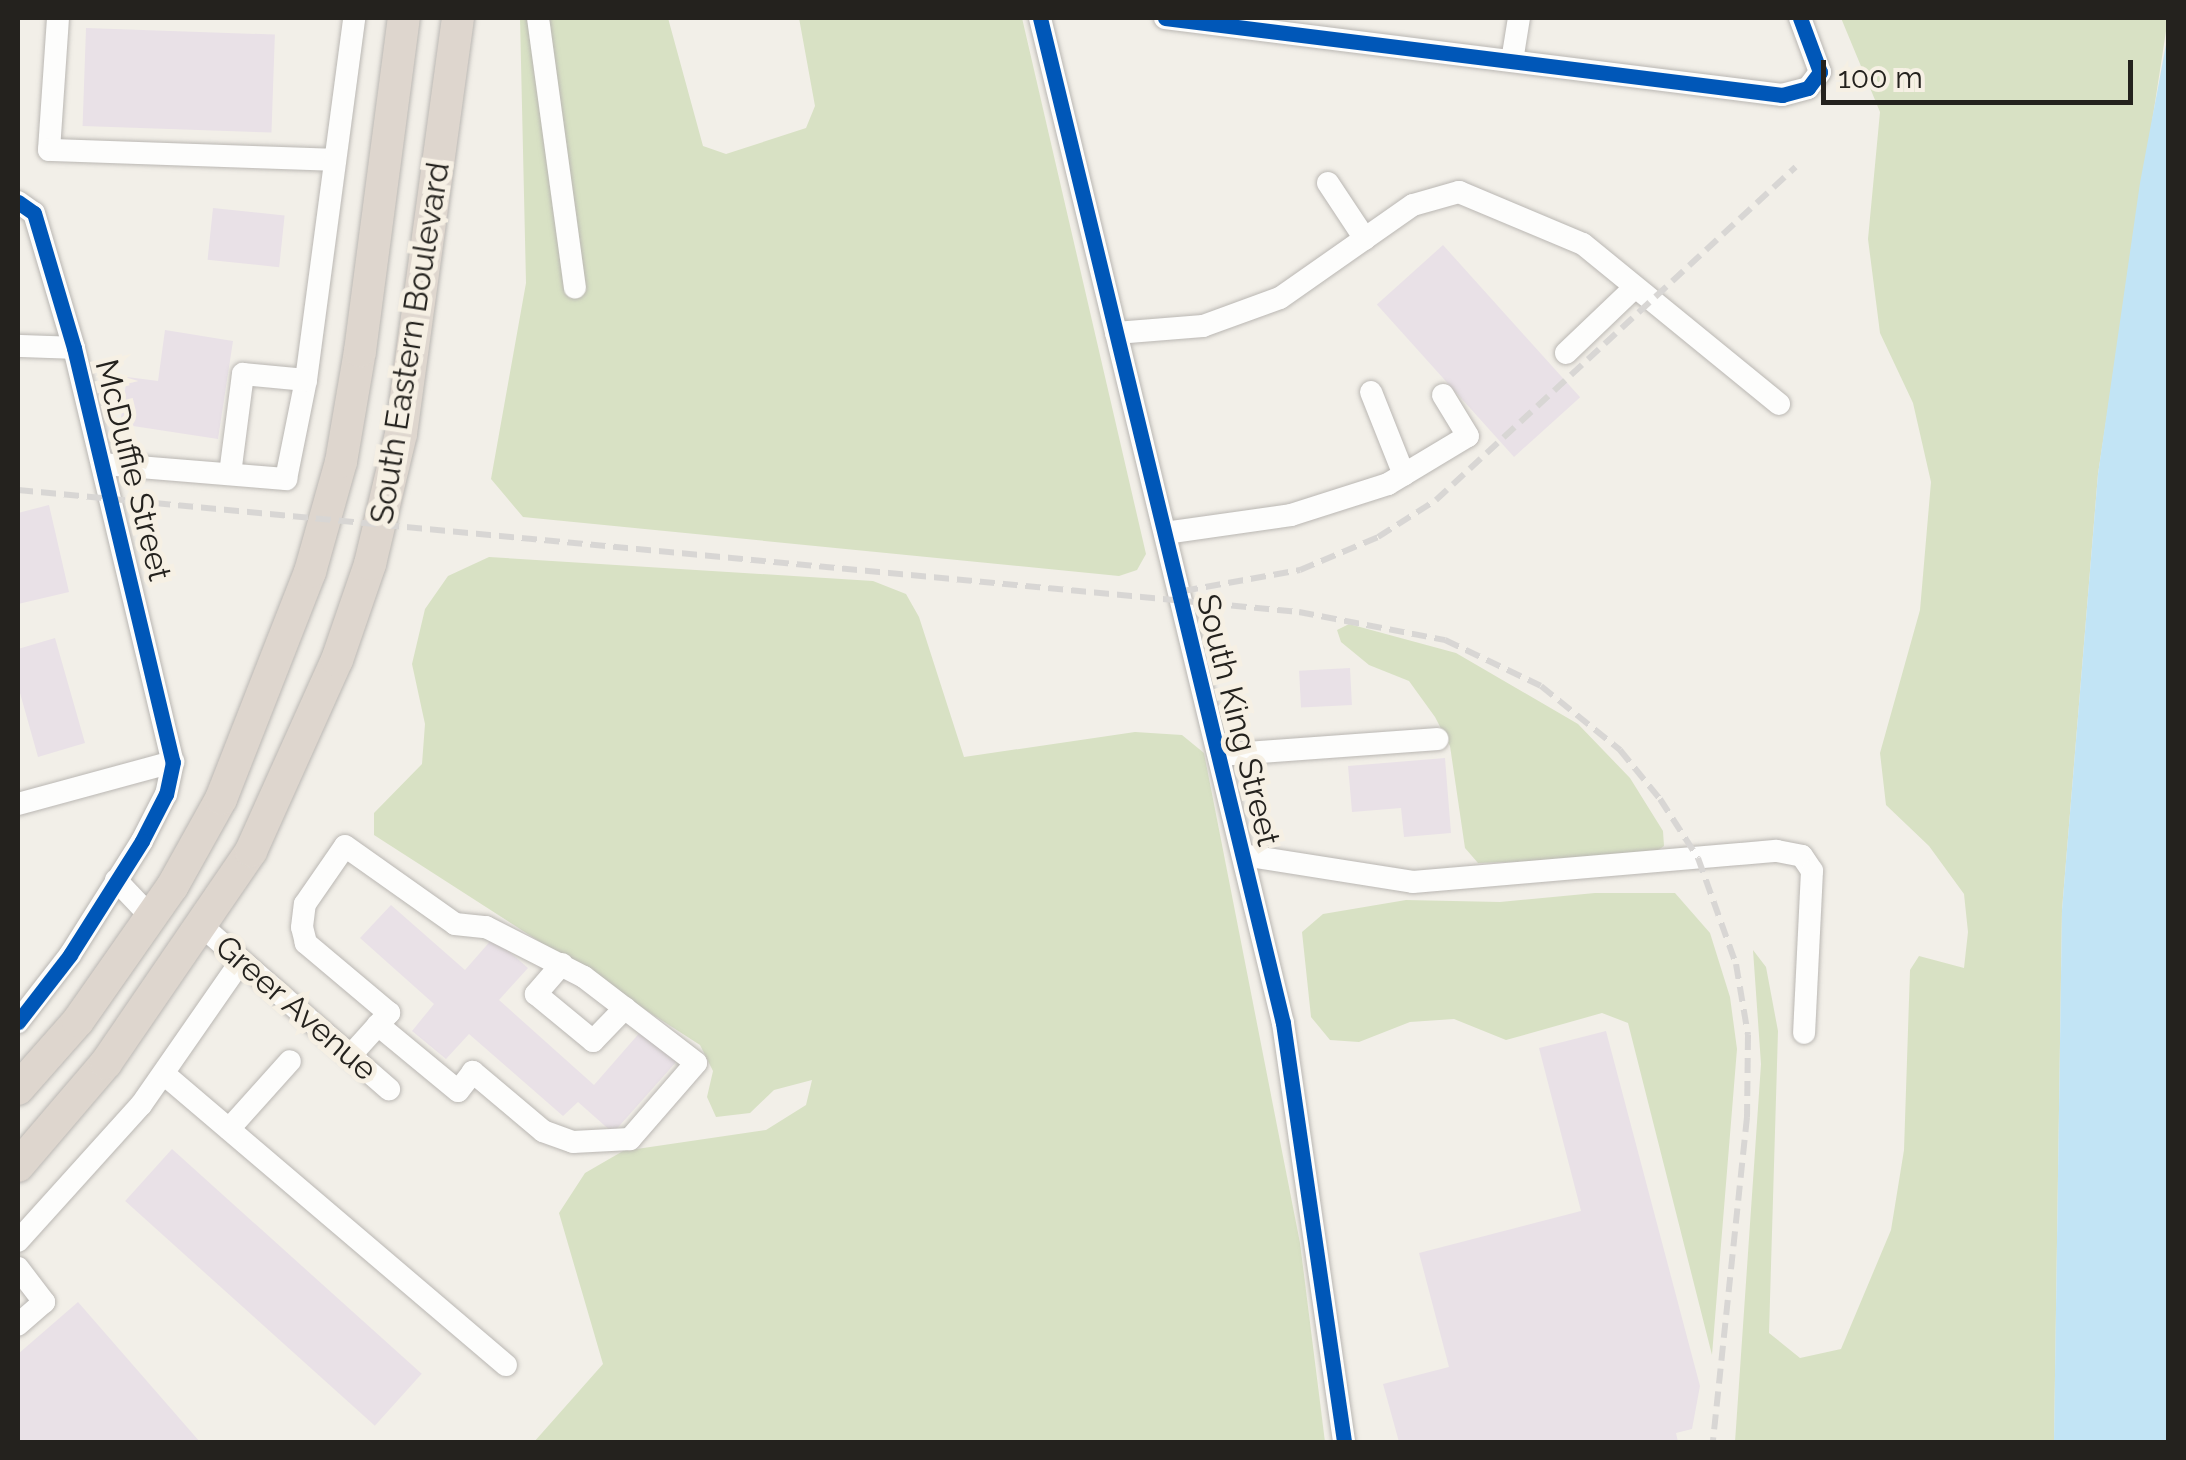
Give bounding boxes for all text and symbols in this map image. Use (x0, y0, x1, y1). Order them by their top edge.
scale bar (1826, 40, 2138, 102)
text: 100 m (1838, 60, 1923, 95)
street label: South Eastern Boulevard (362, 159, 458, 527)
street label: McDuffie Street (87, 356, 179, 584)
street label: South King Street (1188, 590, 1288, 850)
street label: Greer Avenue (207, 927, 385, 1089)

